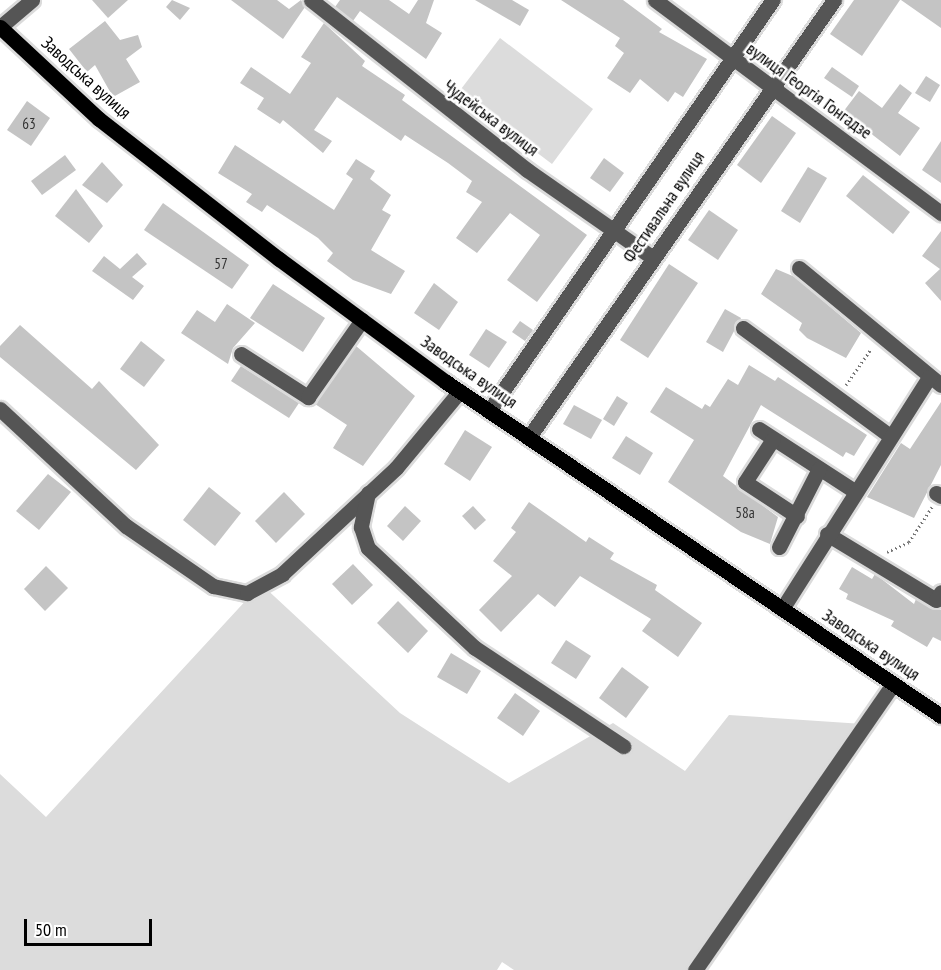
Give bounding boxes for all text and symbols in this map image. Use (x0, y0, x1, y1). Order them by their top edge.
street label: Заводська вулиця (37, 32, 135, 124)
street label: вулиця Георгія Гонгадзе (742, 38, 876, 144)
street label: Чудейська вулиця (439, 75, 543, 161)
house number: 63 (22, 115, 36, 133)
street label: Фестивальна вулиця (619, 147, 709, 267)
house number: 57 (214, 255, 228, 273)
street label: Заводська вулиця (416, 331, 522, 413)
house number: 58а (735, 504, 755, 522)
street label: Заводська вулиця (818, 604, 924, 686)
scale bar (27, 907, 154, 945)
text: 50 m (35, 918, 67, 941)

